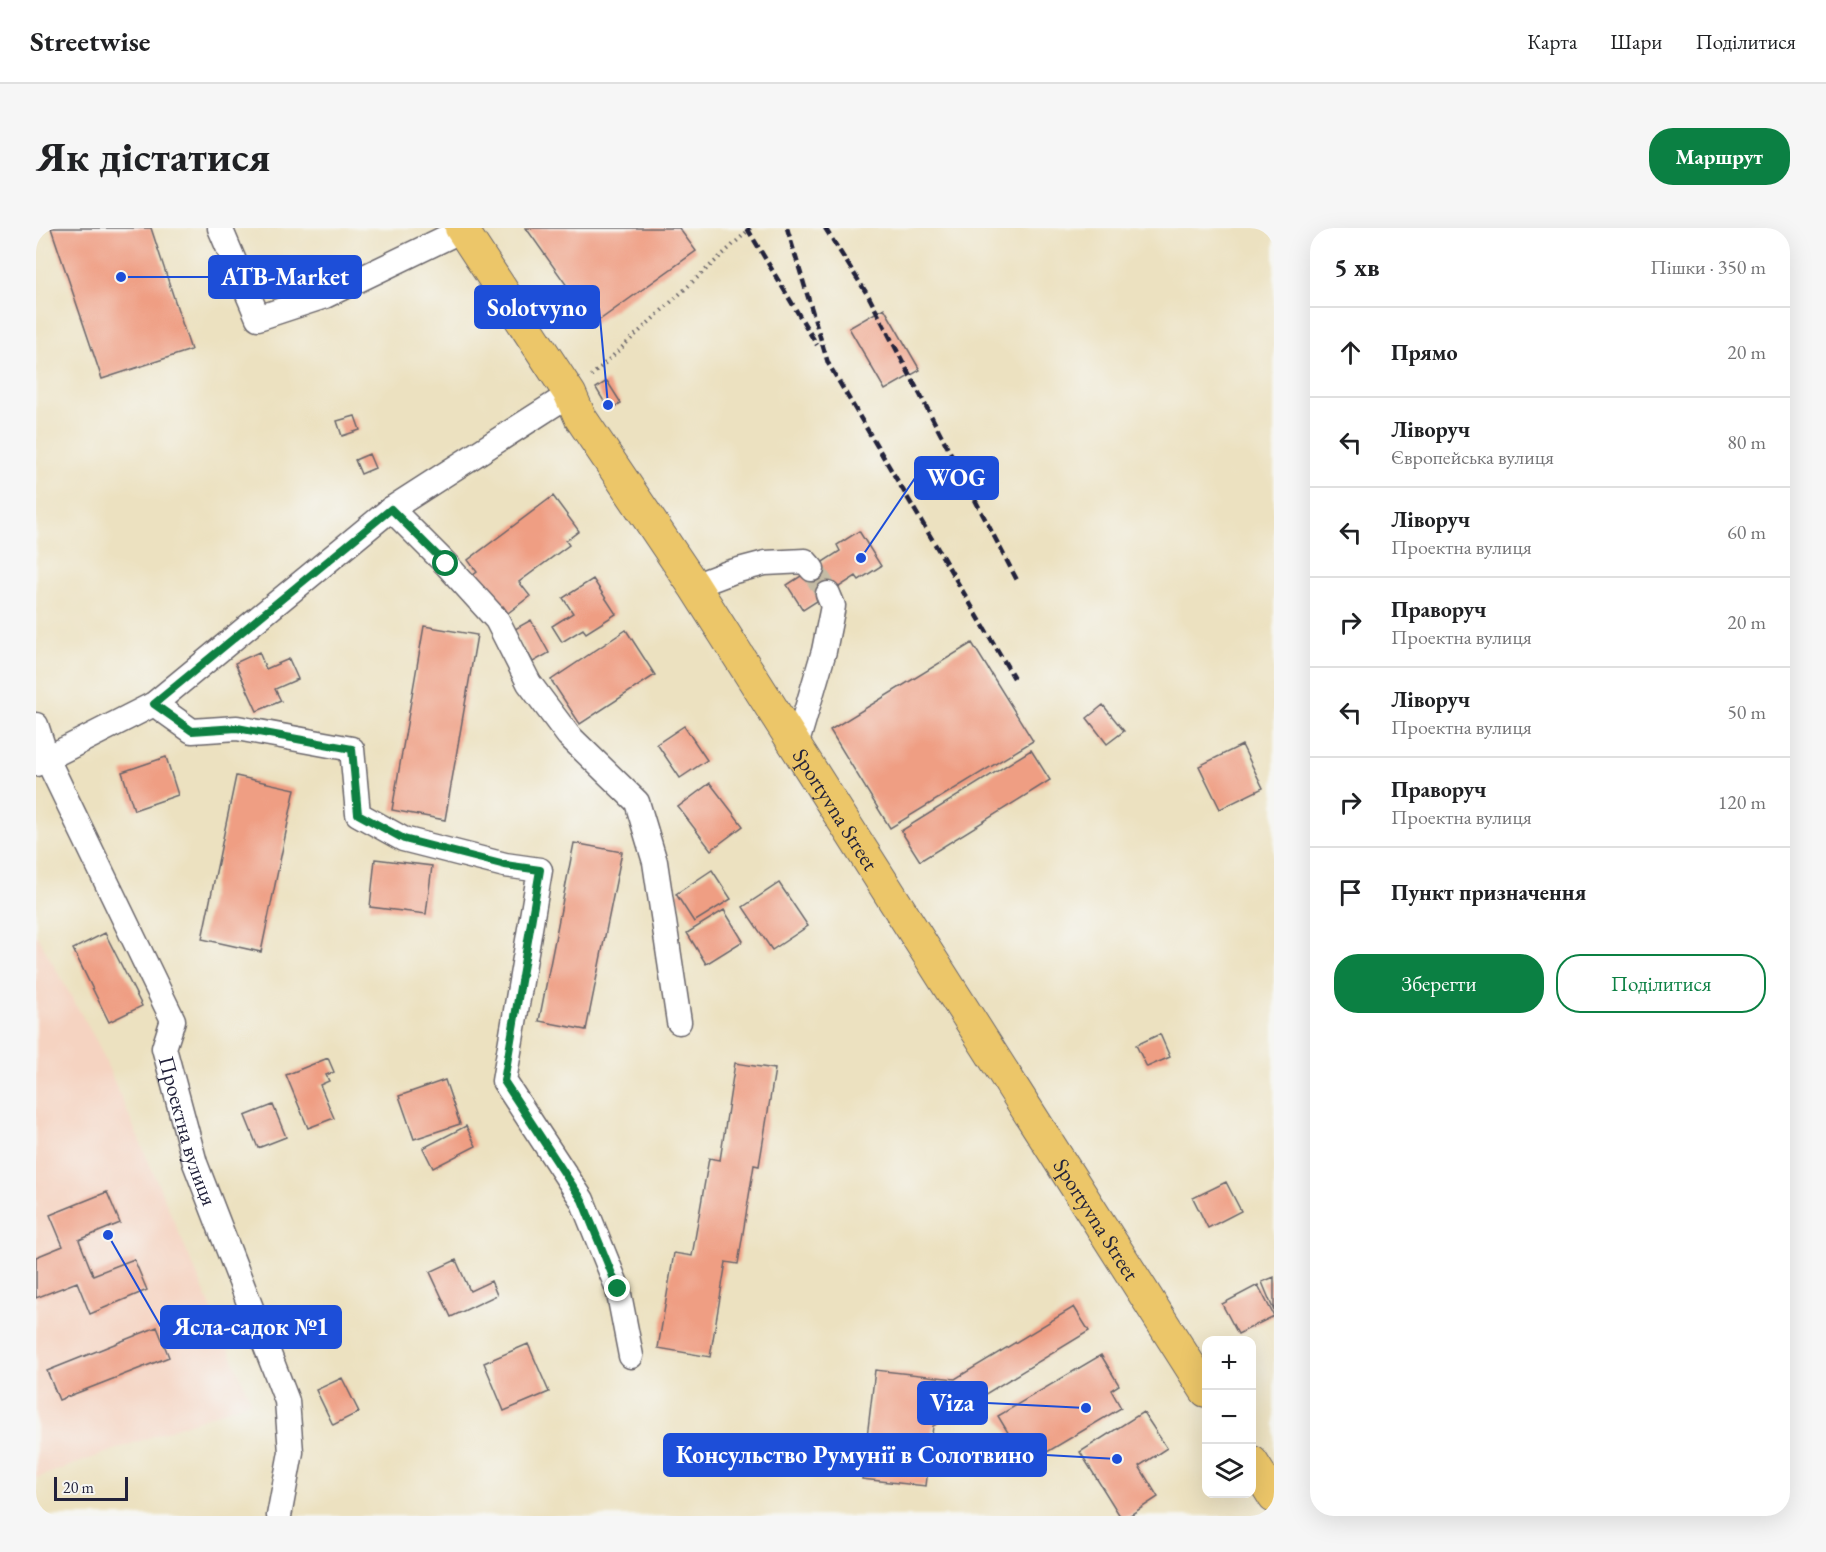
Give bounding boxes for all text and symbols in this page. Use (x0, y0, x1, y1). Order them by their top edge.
text: Streetwise (30, 23, 150, 59)
text: Карта (1527, 28, 1577, 55)
text: Шари (1610, 28, 1662, 55)
text: Поділитися (1695, 28, 1796, 55)
button: Маршрут (1649, 128, 1790, 185)
text: Як дістатися (36, 129, 270, 184)
text: 5 хв (1334, 250, 1380, 284)
text: Пішки · 350 m (1650, 254, 1766, 280)
callout: ATB-Market (209, 256, 361, 298)
text: ATB-Market (220, 261, 349, 292)
callout: Solotvyno (475, 286, 599, 328)
text: Solotvyno (487, 292, 587, 324)
icon: ahead (1334, 336, 1367, 369)
text: Прямо (1391, 338, 1458, 367)
text: 20 m (1727, 339, 1766, 365)
text: Ліворуч (1391, 415, 1470, 444)
icon: left (1334, 426, 1367, 459)
text: 80 m (1727, 429, 1766, 455)
text: Європейська вулиця (1391, 444, 1554, 470)
callout: WOG (915, 457, 998, 499)
text: WOG (926, 462, 986, 493)
text: Ліворуч (1391, 505, 1470, 534)
icon: left (1334, 516, 1367, 549)
text: 60 m (1727, 519, 1766, 545)
text: Проектна вулиця (1391, 534, 1532, 560)
route start (432, 550, 458, 576)
text: Праворуч (1391, 595, 1487, 624)
icon: right (1334, 606, 1367, 639)
text: 20 m (1727, 609, 1766, 635)
text: Проектна вулиця (1391, 624, 1532, 650)
text: Ліворуч (1391, 685, 1470, 714)
icon: left (1334, 696, 1367, 729)
text: 50 m (1727, 699, 1766, 725)
text: Проектна вулиця (1391, 714, 1532, 740)
street label: Sportyvna Street (786, 743, 886, 876)
text: Праворуч (1391, 775, 1487, 804)
icon: right (1334, 786, 1367, 819)
text: 120 m (1718, 789, 1766, 815)
text: Проектна вулиця (1391, 804, 1532, 830)
icon: arrive (1334, 876, 1367, 909)
text: Пункт призначення (1391, 878, 1586, 907)
button: Зберегти (1334, 954, 1544, 1013)
button: Поділитися (1556, 954, 1766, 1013)
street label: Проектна вулиця (152, 1053, 225, 1210)
street label: Sportyvna Street (1047, 1153, 1146, 1286)
route end (604, 1275, 630, 1301)
callout: Ясла-садок №1 (161, 1306, 341, 1348)
text: Ясла-садок №1 (172, 1311, 329, 1342)
map controls (1202, 1336, 1256, 1498)
button: + (1202, 1336, 1256, 1390)
callout: Viza (918, 1382, 987, 1424)
text: Viza (930, 1387, 975, 1418)
button: − (1202, 1390, 1256, 1444)
callout: Консульство Румунії в Солотвино (664, 1434, 1046, 1476)
text: Консульство Румунії в Солотвино (676, 1439, 1034, 1471)
button: layers (1202, 1444, 1256, 1498)
scale bar (54, 1474, 128, 1502)
text: 20 m (63, 1477, 94, 1498)

